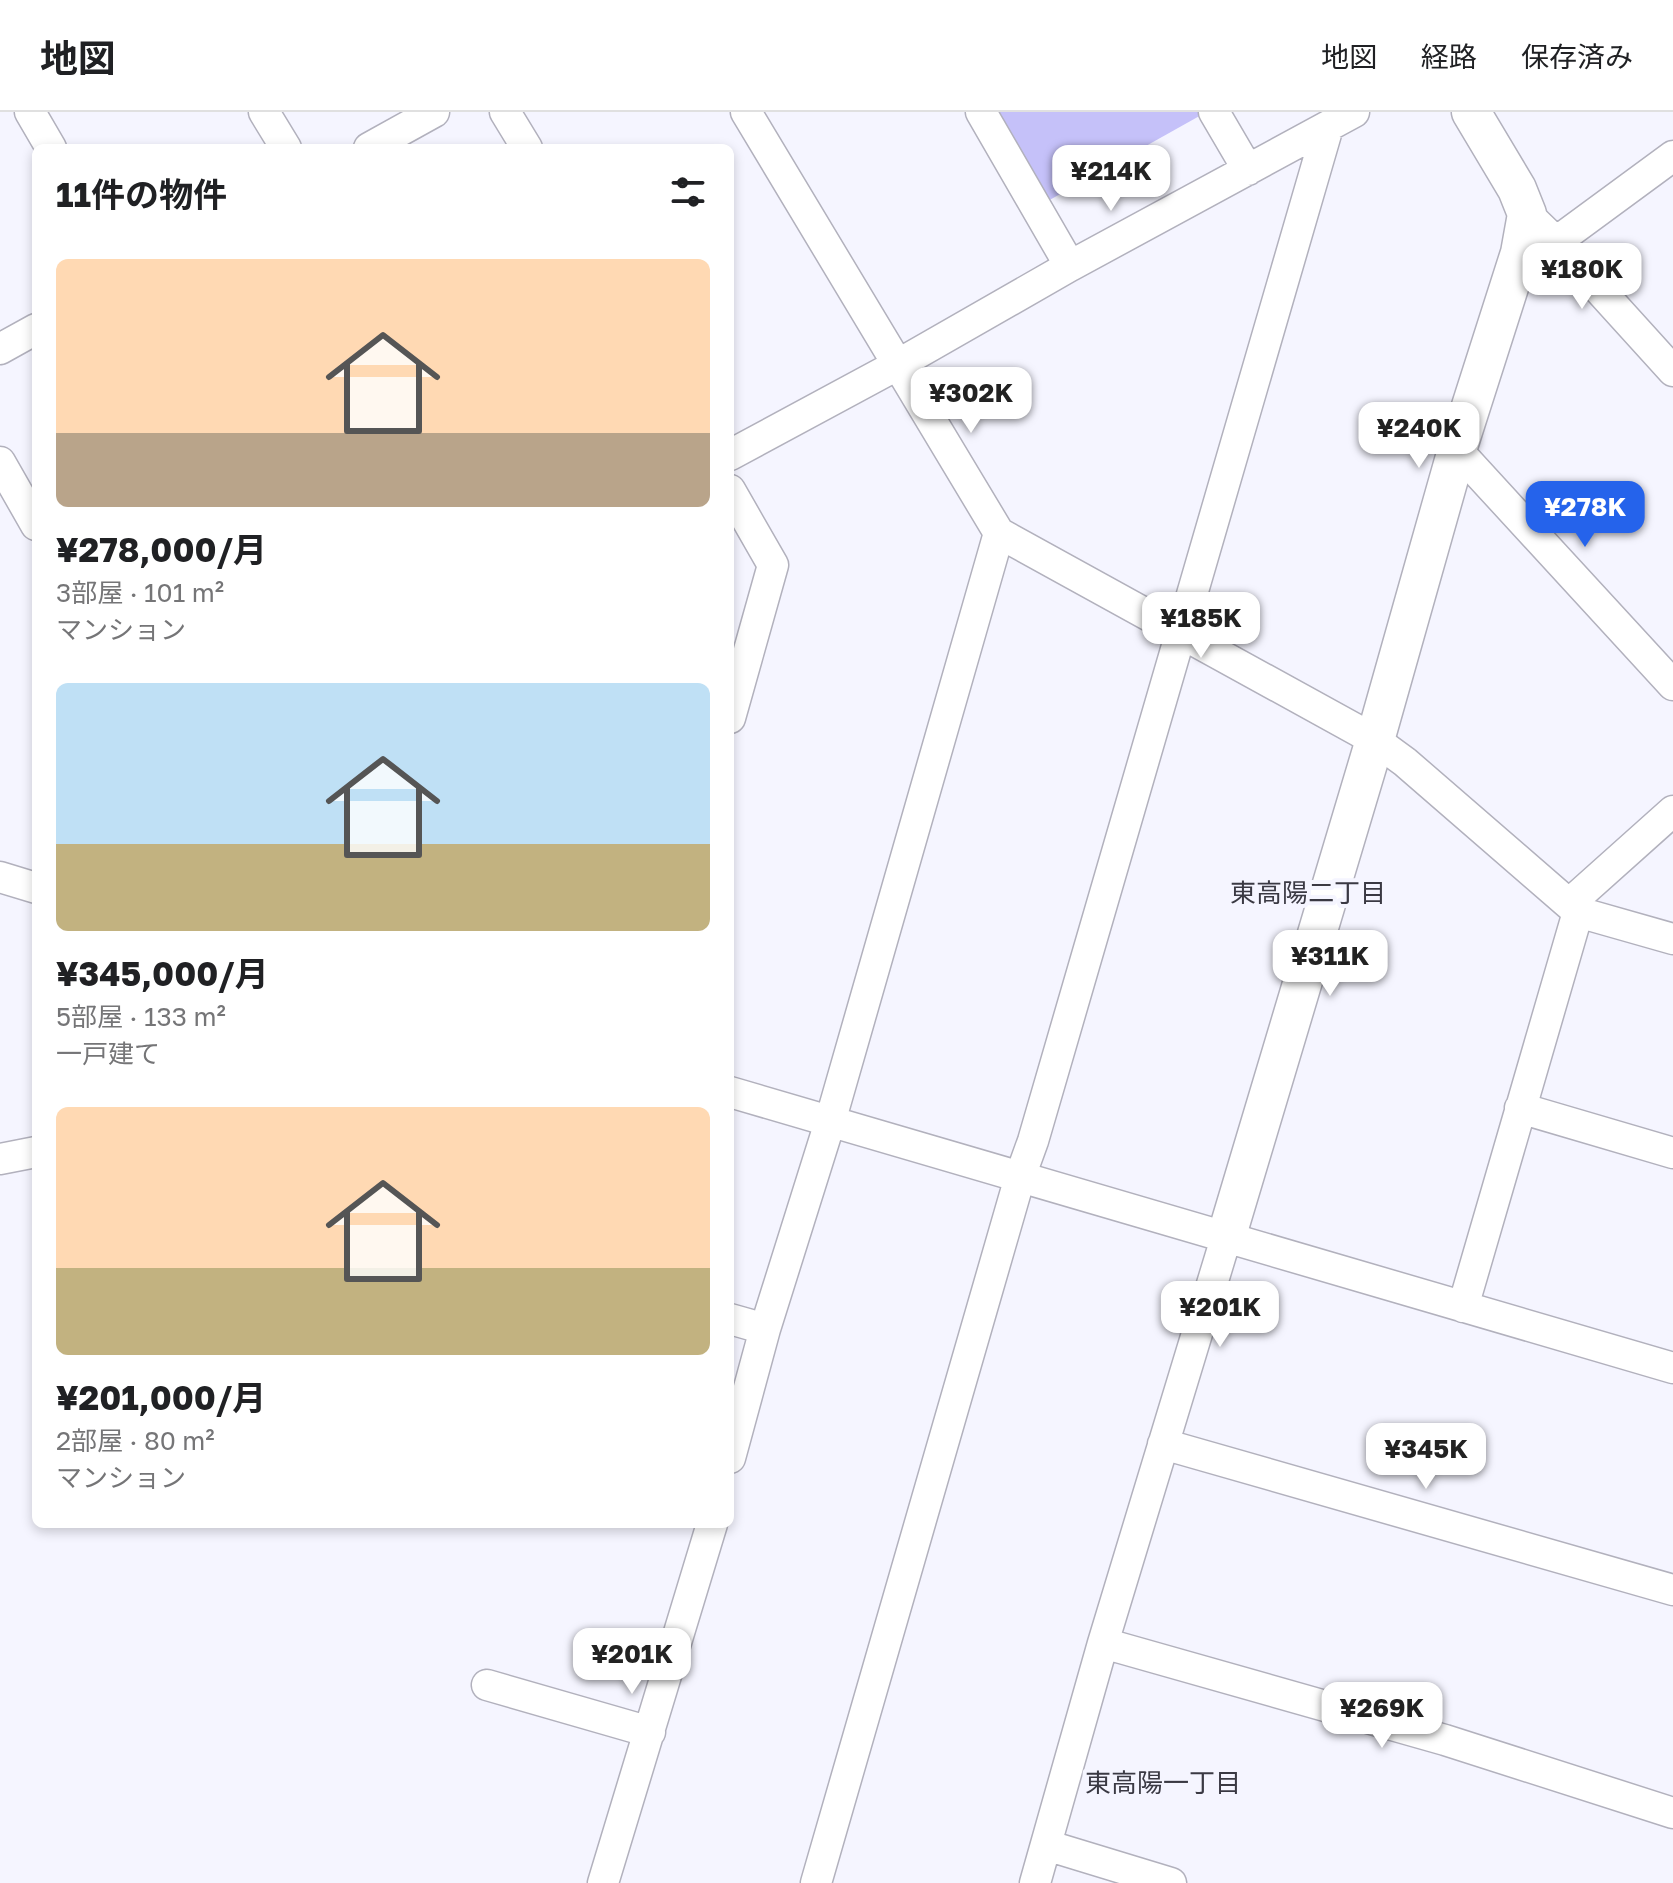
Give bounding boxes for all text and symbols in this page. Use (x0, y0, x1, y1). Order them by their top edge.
text: 地図 (40, 35, 116, 80)
text: 地図 (1321, 40, 1377, 73)
text: 経路 (1421, 40, 1477, 73)
text: 保存済み (1521, 40, 1633, 73)
pin: ¥214K (1055, 145, 1167, 213)
text: ¥214K (1070, 155, 1152, 186)
icon: filters (666, 170, 710, 214)
text: 11件の物件 (56, 174, 227, 214)
pin: ¥180K (1526, 243, 1638, 311)
text: ¥180K (1541, 253, 1623, 284)
icon: home (311, 311, 455, 455)
pin: ¥302K (915, 367, 1027, 435)
text: ¥302K (929, 377, 1013, 408)
pin: ¥240K (1363, 402, 1475, 470)
text: ¥240K (1376, 412, 1462, 443)
pin: ¥278K (1529, 481, 1641, 549)
text: ¥278K (1544, 491, 1626, 522)
text: ¥278,000/月 (56, 529, 267, 569)
text: 3部屋 · 101 m² (56, 577, 224, 608)
pin: ¥185K (1145, 592, 1257, 660)
text: ¥185K (1160, 602, 1242, 633)
text: マンション (56, 614, 186, 645)
icon: home (311, 735, 455, 879)
district label: 東高陽二丁目 (1230, 877, 1386, 908)
pin: ¥311K (1274, 930, 1386, 998)
text: ¥311K (1291, 940, 1369, 971)
text: ¥345,000/月 (56, 953, 269, 993)
text: 5部屋 · 133 m² (56, 1001, 226, 1032)
text: 一戸建て (56, 1038, 160, 1069)
icon: home (311, 1159, 455, 1303)
pin: ¥201K (1164, 1281, 1276, 1349)
text: ¥201K (1179, 1291, 1261, 1322)
text: ¥201,000/月 (56, 1377, 266, 1417)
pin: ¥345K (1370, 1423, 1482, 1491)
text: 2部屋 · 80 m² (56, 1425, 215, 1456)
text: ¥345K (1384, 1433, 1468, 1464)
text: マンション (56, 1462, 186, 1493)
pin: ¥201K (576, 1628, 688, 1696)
text: ¥201K (591, 1638, 673, 1669)
pin: ¥269K (1326, 1682, 1438, 1750)
text: ¥269K (1340, 1692, 1424, 1723)
district label: 東高陽一丁目 (1085, 1767, 1241, 1798)

